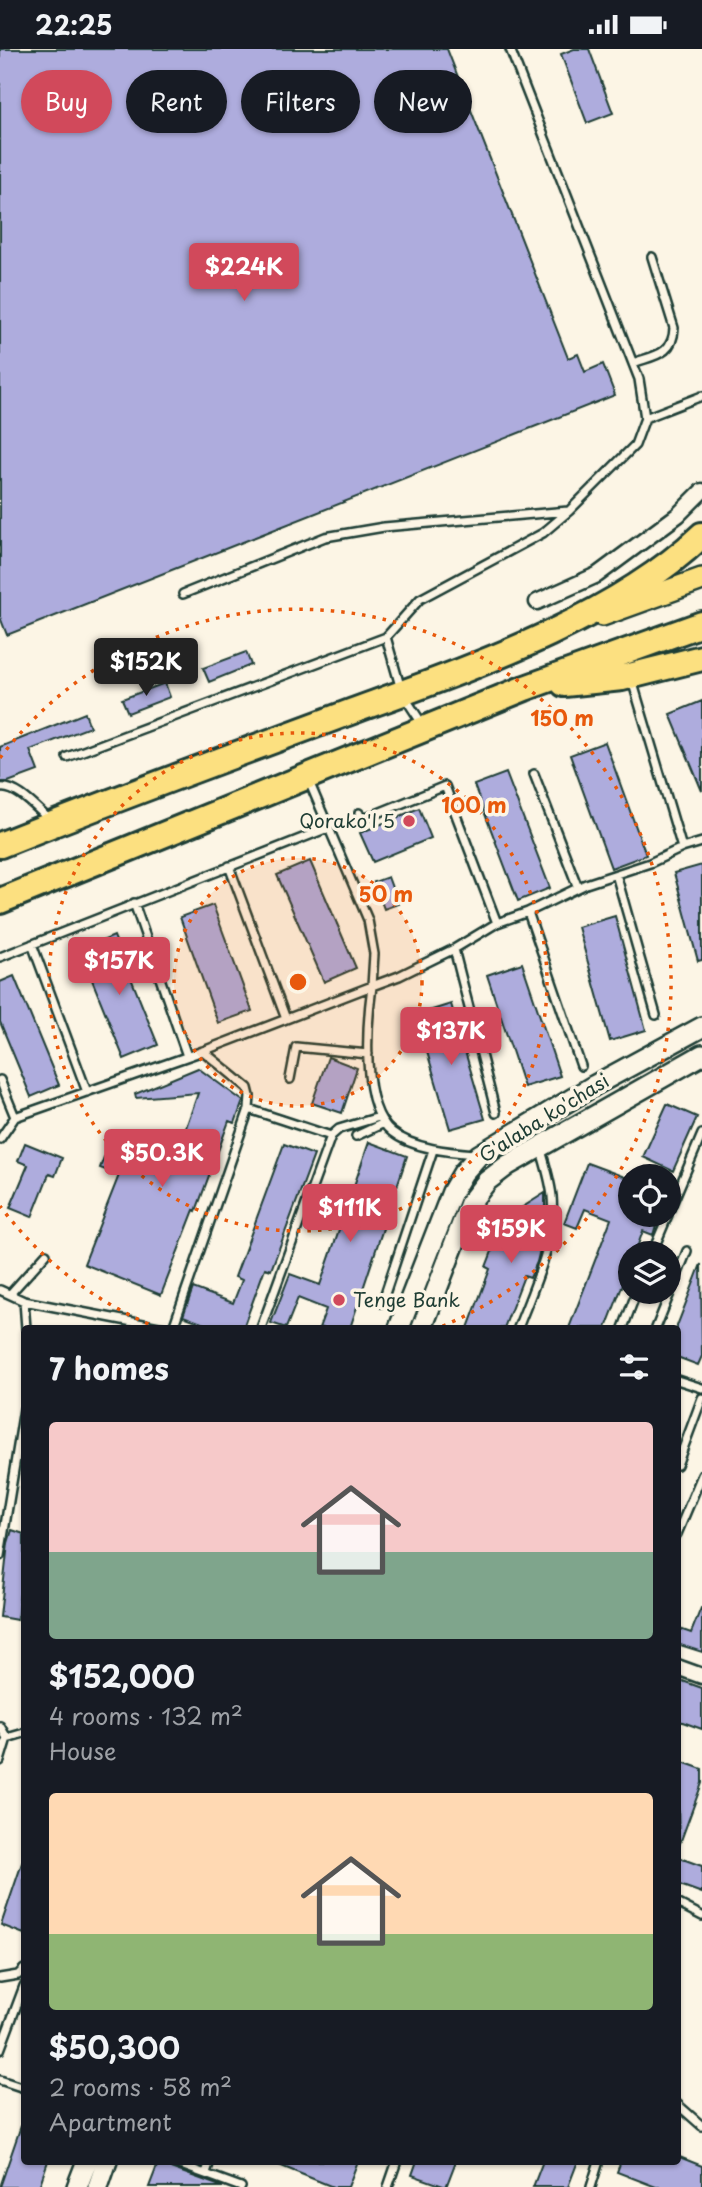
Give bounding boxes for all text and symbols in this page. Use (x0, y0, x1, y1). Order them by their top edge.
text: 22:25 (35, 5, 113, 44)
chip: Buy (21, 70, 112, 133)
chip: Rent (126, 70, 227, 133)
chip: Filters (241, 70, 360, 133)
chip: New (374, 70, 472, 133)
pin: $224K (195, 243, 293, 303)
text: $224K (205, 248, 283, 283)
pin: $152K (97, 639, 195, 698)
text: $152K (110, 643, 182, 678)
text: 150 m (530, 701, 594, 733)
text: 100 m (441, 788, 507, 820)
place label: Qorako'l 5 (299, 806, 395, 834)
marker: Qorako'l 5 (401, 813, 417, 829)
text: 50 m (359, 877, 413, 909)
pin: $157K (70, 937, 168, 997)
text: $157K (84, 942, 154, 977)
centre of rings (286, 970, 310, 994)
pin: $137K (402, 1007, 500, 1067)
text: $137K (416, 1012, 486, 1047)
street label: G'alaba ko'chasi (473, 1066, 614, 1168)
pin: $50.3K (105, 1129, 219, 1189)
text: $50.3K (120, 1134, 204, 1169)
map controls (618, 1164, 681, 1304)
button: locate (618, 1164, 681, 1227)
pin: $111K (301, 1185, 399, 1244)
text: $111K (318, 1189, 382, 1224)
pin: $159K (462, 1205, 560, 1265)
text: $159K (476, 1210, 546, 1245)
button: layers (618, 1241, 681, 1304)
place label: Tenge Bank (353, 1285, 460, 1313)
marker: Tenge Bank (331, 1292, 347, 1308)
text: 7 homes (49, 1345, 169, 1390)
icon: filters (615, 1348, 653, 1386)
icon: home (288, 1467, 414, 1593)
text: $152,000 (49, 1653, 195, 1698)
text: 4 rooms · 132 m² (49, 1698, 243, 1733)
text: House (49, 1733, 116, 1768)
icon: home (288, 1838, 414, 1964)
text: $50,300 (49, 2024, 180, 2069)
text: 2 rooms · 58 m² (49, 2069, 232, 2104)
text: Apartment (49, 2104, 172, 2139)

